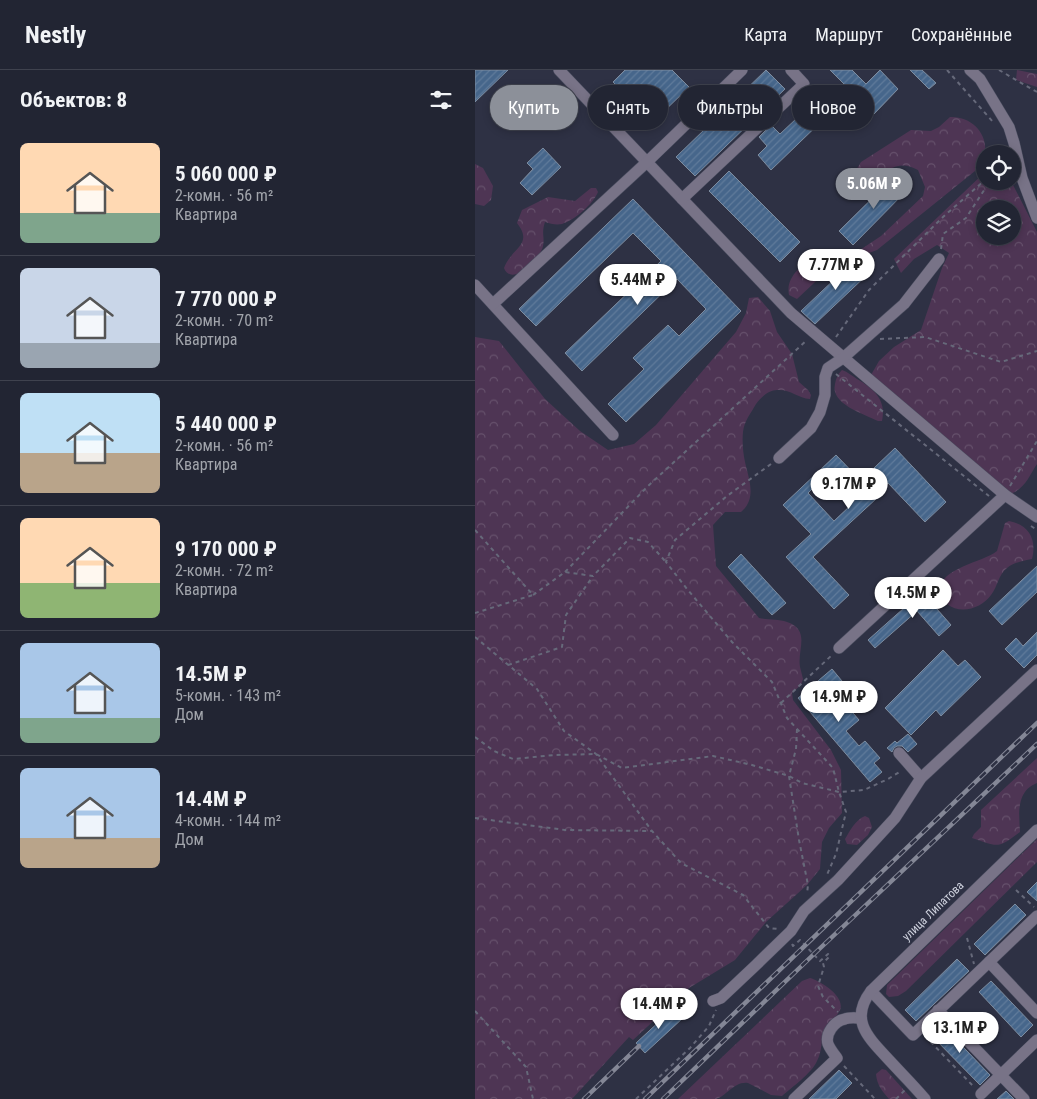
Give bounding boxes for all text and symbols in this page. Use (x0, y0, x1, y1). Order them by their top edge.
text: Nestly (25, 21, 86, 49)
text: Карта (744, 24, 787, 45)
text: Маршрут (815, 24, 883, 45)
text: Сохранённые (911, 24, 1012, 45)
chip: Купить (490, 85, 578, 130)
chip: Снять (588, 85, 668, 130)
chip: Фильтры (678, 85, 782, 130)
chip: Новое (792, 85, 874, 130)
icon: filters (427, 86, 455, 114)
text: Объектов: 8 (20, 88, 127, 112)
map controls (976, 145, 1021, 245)
button: locate (976, 145, 1021, 190)
text: 5 060 000 ₽ (175, 162, 277, 186)
icon: home (60, 163, 120, 223)
pin: 5.06M ₽ (828, 168, 920, 210)
text: 5.06M ₽ (847, 174, 901, 193)
text: 2-комн. · 56 m² (175, 186, 273, 205)
button: layers (976, 200, 1021, 245)
text: Квартира (175, 205, 237, 224)
pin: 7.77M ₽ (790, 248, 882, 291)
text: 7.77M ₽ (809, 255, 863, 274)
pin: 5.44M ₽ (592, 264, 684, 306)
text: 5.44M ₽ (611, 270, 665, 289)
text: 7 770 000 ₽ (175, 287, 277, 311)
icon: home (60, 288, 120, 348)
text: 2-комн. · 70 m² (175, 311, 273, 330)
text: Квартира (175, 330, 237, 349)
text: 5 440 000 ₽ (175, 412, 277, 436)
icon: home (60, 413, 120, 473)
text: 2-комн. · 56 m² (175, 436, 273, 455)
text: Квартира (175, 455, 237, 474)
pin: 9.17M ₽ (803, 468, 895, 510)
text: 9.17M ₽ (822, 474, 876, 493)
text: 9 170 000 ₽ (175, 537, 277, 561)
icon: home (60, 538, 120, 598)
text: 2-комн. · 72 m² (175, 561, 273, 580)
pin: 14.5M ₽ (867, 576, 959, 619)
text: Квартира (175, 580, 237, 599)
text: 14.5M ₽ (886, 583, 940, 602)
text: 14.5M ₽ (175, 662, 247, 686)
icon: home (60, 663, 120, 723)
pin: 14.9M ₽ (793, 680, 885, 723)
text: 5-комн. · 143 m² (175, 686, 281, 705)
text: 14.9M ₽ (812, 687, 866, 706)
text: Дом (175, 705, 204, 724)
text: 14.4M ₽ (175, 787, 247, 811)
icon: home (60, 788, 120, 848)
text: 4-комн. · 144 m² (175, 811, 281, 830)
text: Дом (175, 830, 204, 849)
street label: улица Липатова (899, 878, 967, 944)
pin: 14.4M ₽ (613, 988, 705, 1030)
text: 14.4M ₽ (632, 994, 686, 1013)
pin: 13.1M ₽ (914, 1012, 1006, 1054)
text: 13.1M ₽ (933, 1018, 987, 1037)

